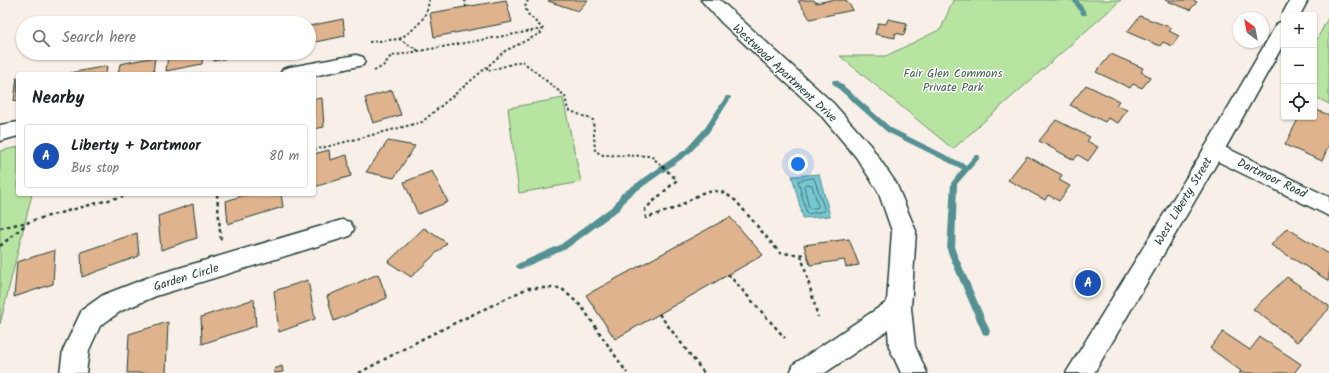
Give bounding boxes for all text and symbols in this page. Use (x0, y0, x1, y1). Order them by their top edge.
north arrow (1233, 12, 1269, 48)
map controls (1281, 12, 1317, 120)
button: + (1281, 12, 1317, 48)
search box (16, 16, 316, 60)
street label: Westwood Apartment Drive (728, 20, 842, 128)
text: Search here (62, 26, 136, 50)
icon: search (30, 27, 52, 49)
button: − (1281, 48, 1317, 84)
park label: Fair Glen Commons Private Park (903, 64, 1003, 97)
button: locate (1281, 84, 1317, 120)
text: Nearby (32, 85, 84, 112)
text: Liberty + Dartmoor (71, 134, 201, 158)
text: A (42, 146, 50, 167)
text: 80 m (269, 146, 299, 167)
street label: West Liberty Street (1150, 153, 1217, 249)
street label: Dartmoor Road (1234, 153, 1311, 204)
your location (788, 154, 808, 174)
text: Bus stop (71, 158, 119, 179)
street label: Garden Circle (151, 258, 222, 296)
pin: A (1075, 268, 1101, 298)

